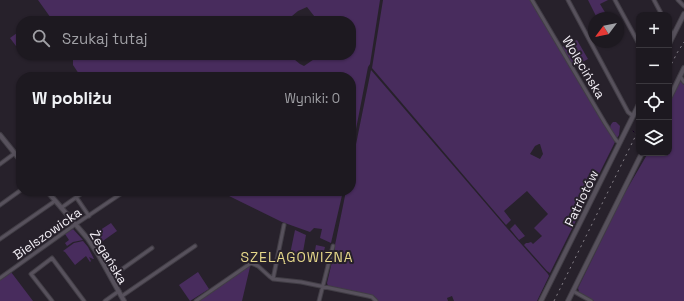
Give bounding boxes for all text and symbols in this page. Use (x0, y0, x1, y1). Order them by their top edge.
north arrow (588, 12, 624, 48)
map controls (636, 12, 672, 156)
button: + (636, 12, 672, 48)
search box (16, 16, 356, 60)
icon: search (30, 27, 52, 49)
text: Szukaj tutaj (62, 29, 148, 48)
street label: Wolęcińska (558, 33, 609, 102)
button: − (636, 48, 672, 84)
button: locate (636, 84, 672, 120)
text: W pobliżu (32, 87, 112, 109)
text: Wyniki: 0 (284, 90, 340, 107)
button: layers (636, 120, 672, 156)
street label: Patriotów (561, 167, 602, 229)
street label: Bielszowicka (10, 203, 85, 263)
street label: Żegańska (86, 227, 132, 288)
district label: SZELĄGOWIZNA (240, 248, 354, 266)

